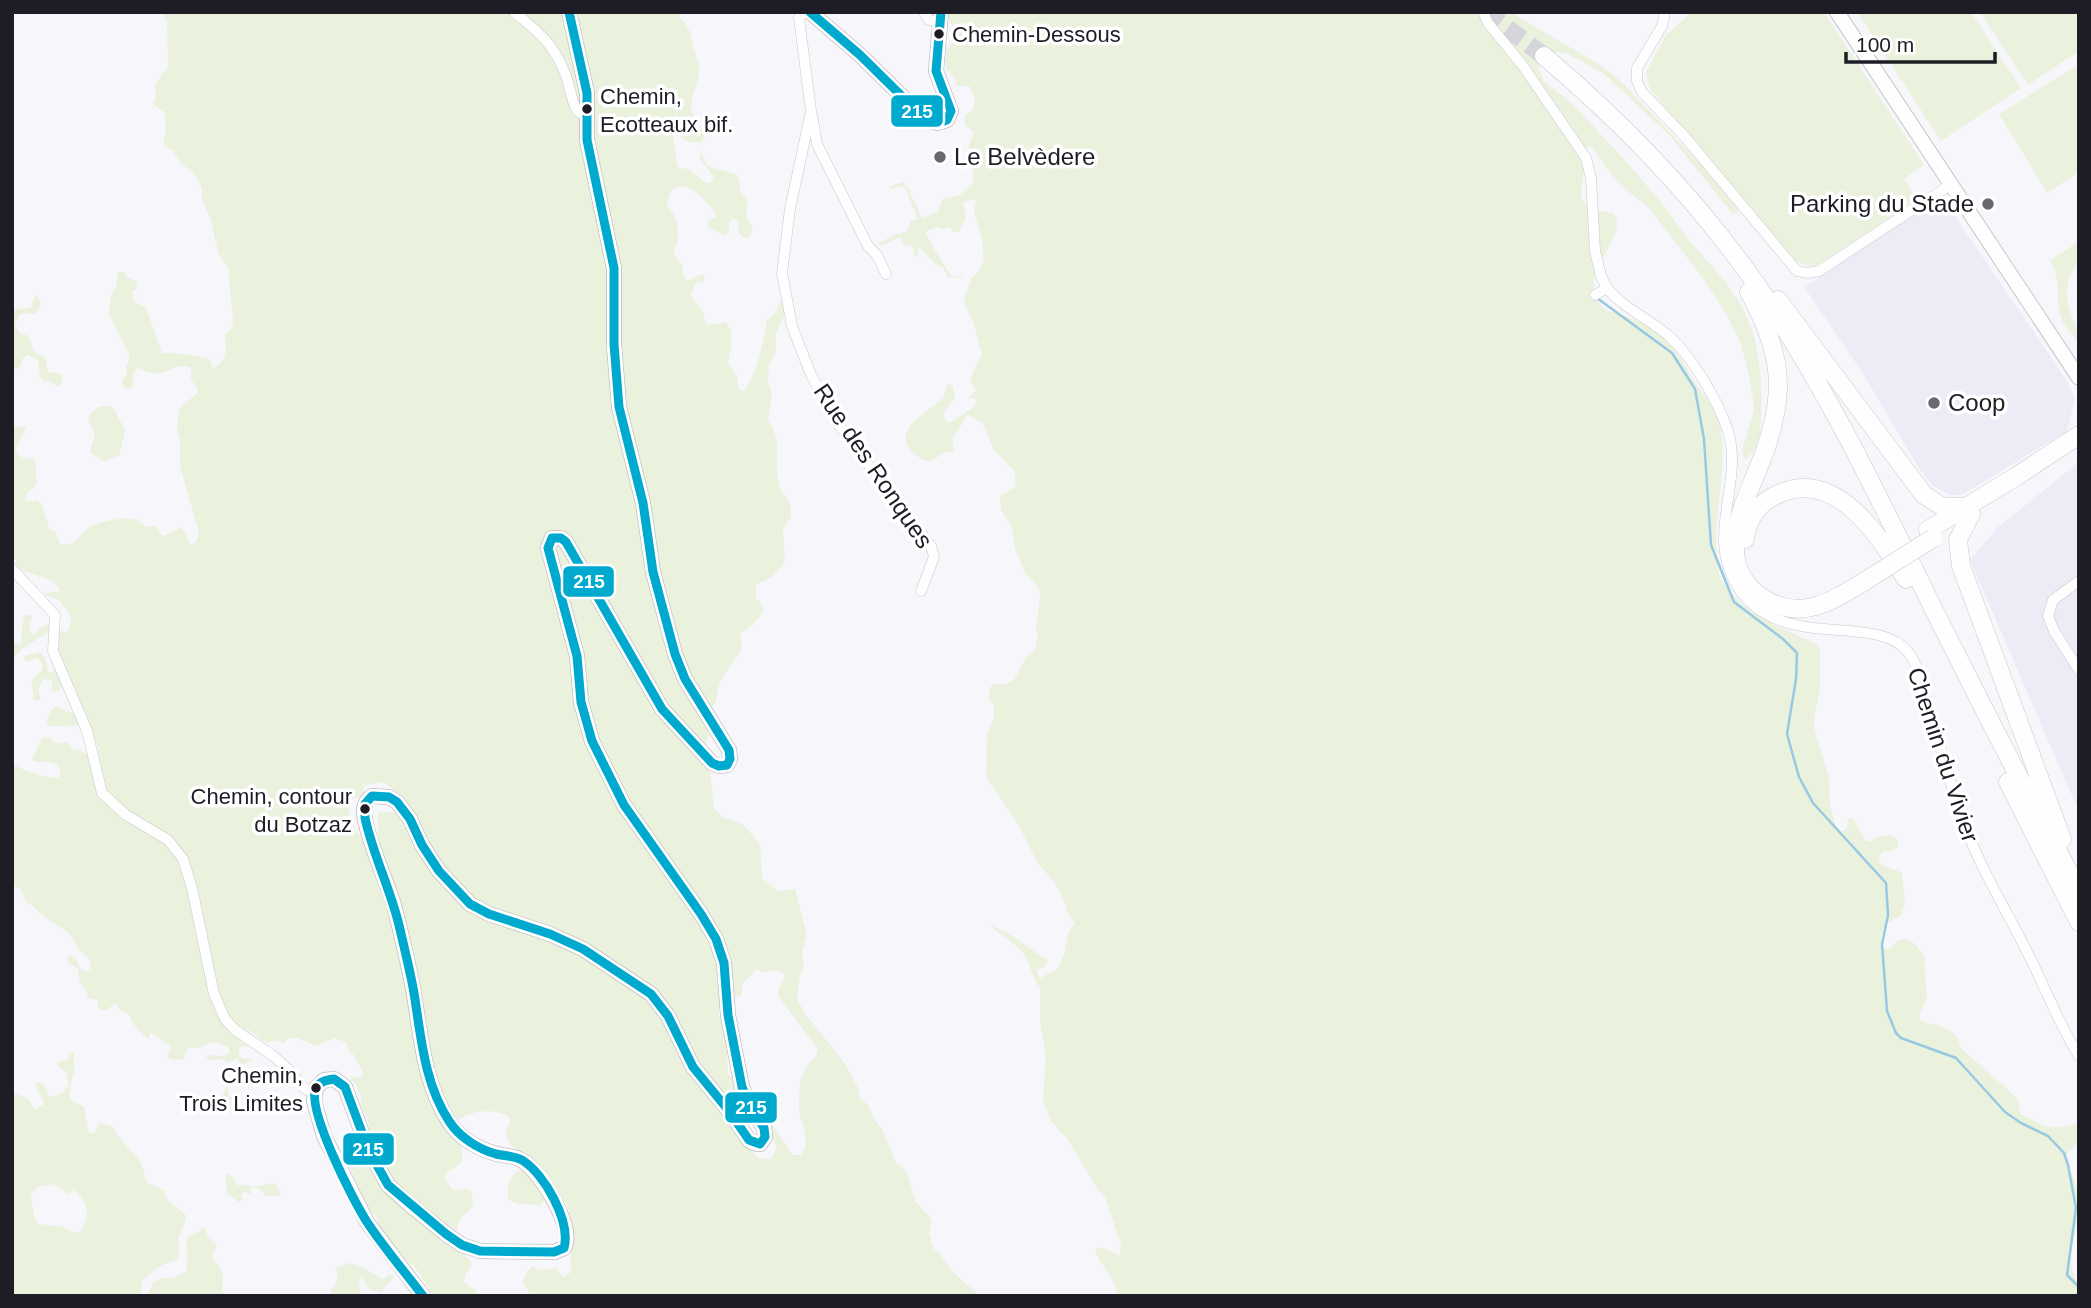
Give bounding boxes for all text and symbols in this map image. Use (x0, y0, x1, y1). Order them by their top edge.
scale bar (1846, 21, 1995, 65)
place label: Chemin-Dessous (952, 22, 1121, 47)
marker: Chemin-Dessous (932, 27, 946, 41)
text: 100 m (1856, 33, 1914, 56)
place label: Chemin, Ecotteaux bif. (600, 84, 733, 137)
line badge: 215 (890, 94, 944, 128)
text: 215 (901, 101, 933, 122)
marker: Chemin, Ecotteaux bif. (580, 102, 594, 116)
place label: Le Belvèdere (954, 143, 1095, 170)
marker: Le Belvèdere (932, 149, 948, 165)
place label: Parking du Stade (1790, 190, 1974, 217)
marker: Parking du Stade (1980, 196, 1996, 212)
street label: Rue des Ronques (809, 379, 938, 553)
place label: Coop (1948, 389, 2005, 416)
marker: Coop (1926, 395, 1942, 411)
line badge: 215 (562, 565, 615, 598)
text: 215 (573, 571, 605, 592)
street label: Chemin du Vivier (1902, 664, 1984, 846)
place label: Chemin, contour du Botzaz (191, 784, 352, 837)
marker: Chemin, contour du Botzaz (358, 802, 372, 816)
place label: Chemin, Trois Limites (179, 1063, 303, 1116)
marker: Chemin, Trois Limites (309, 1081, 323, 1095)
line badge: 215 (724, 1091, 778, 1124)
text: 215 (735, 1097, 767, 1118)
line badge: 215 (342, 1132, 395, 1166)
text: 215 (352, 1139, 384, 1160)

